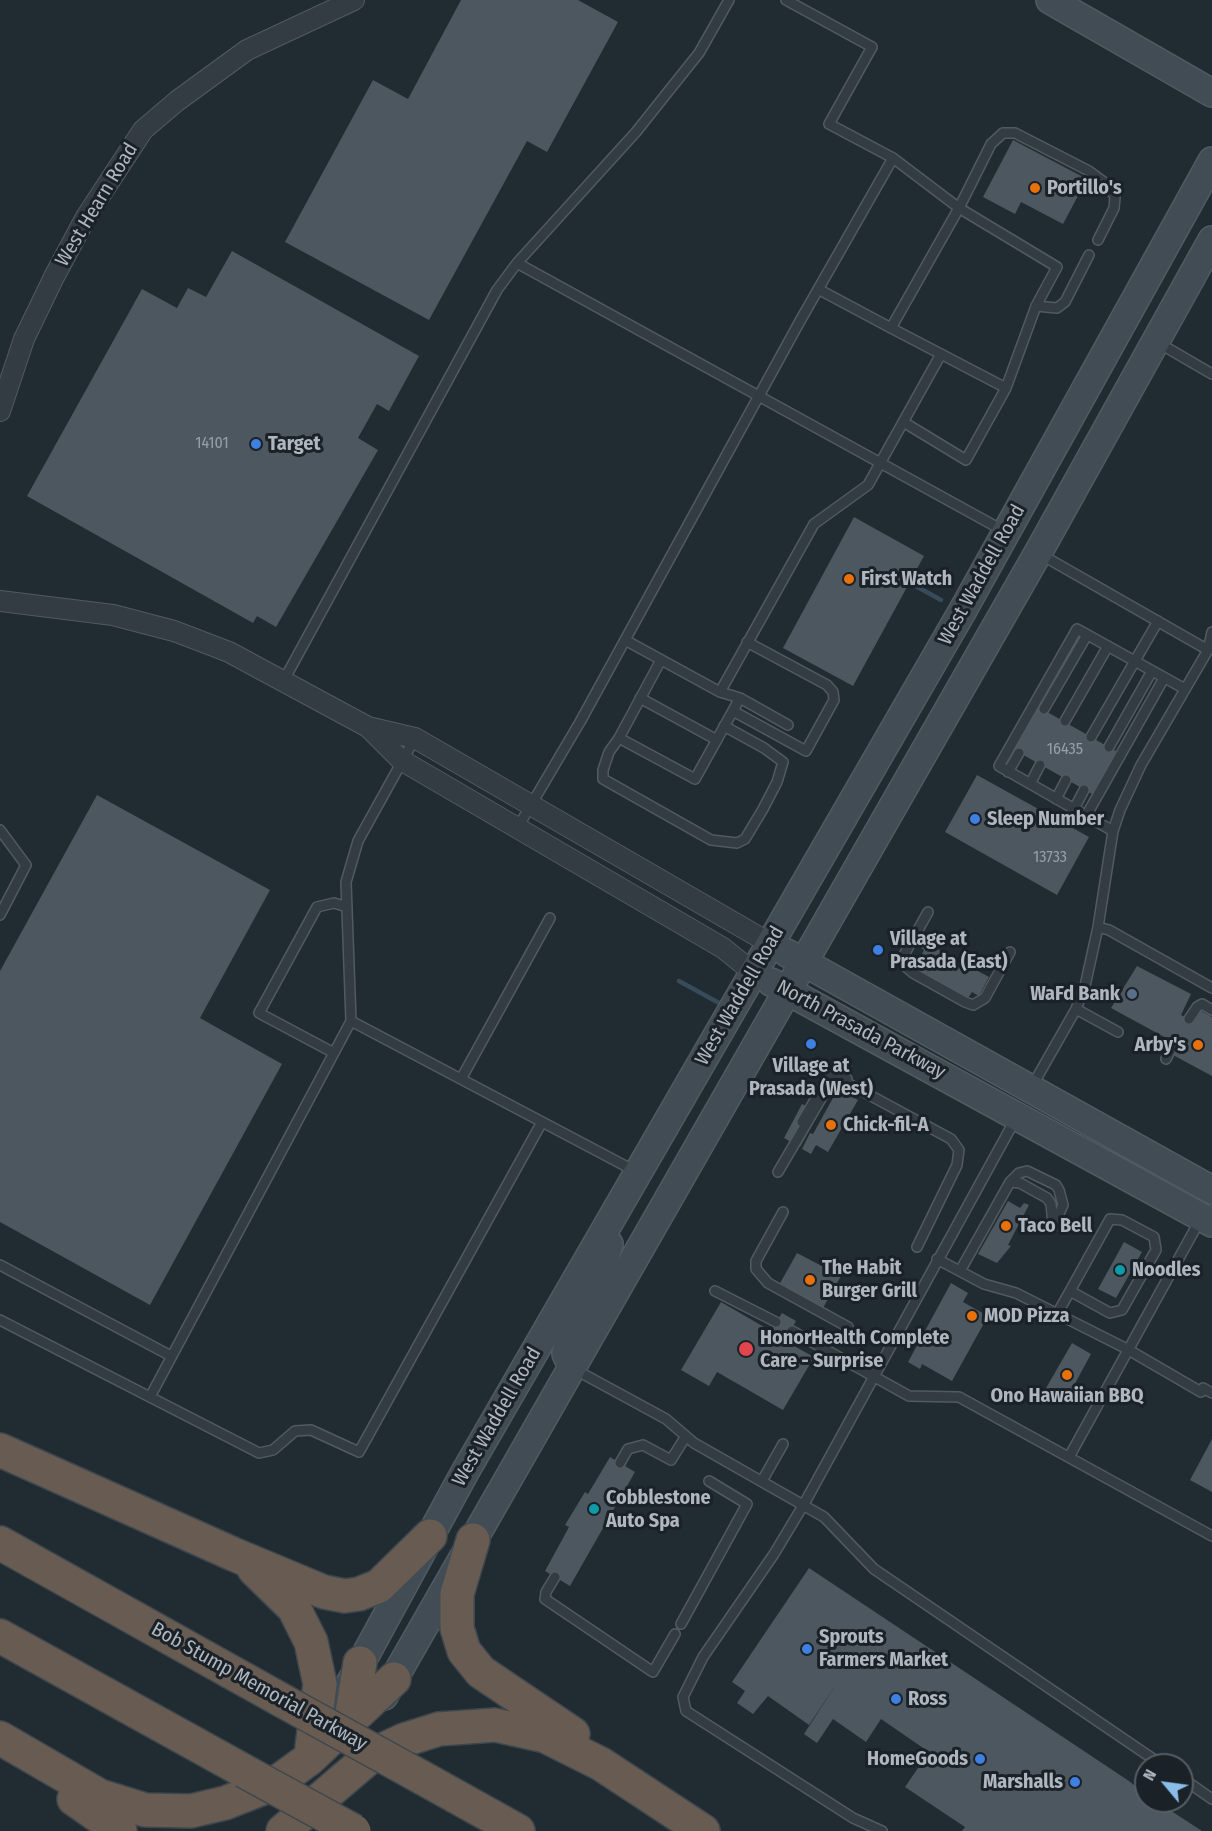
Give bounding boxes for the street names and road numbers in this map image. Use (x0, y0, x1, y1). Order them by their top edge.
street label: West Hearn Road (51, 139, 143, 271)
street label: West Waddell Road (934, 501, 1030, 649)
street label: West Waddell Road (690, 922, 790, 1070)
street label: North Prasada Parkway (773, 975, 949, 1085)
street label: West Waddell Road (447, 1343, 547, 1491)
street label: Bob Stump Memorial Parkway (147, 1618, 371, 1756)

